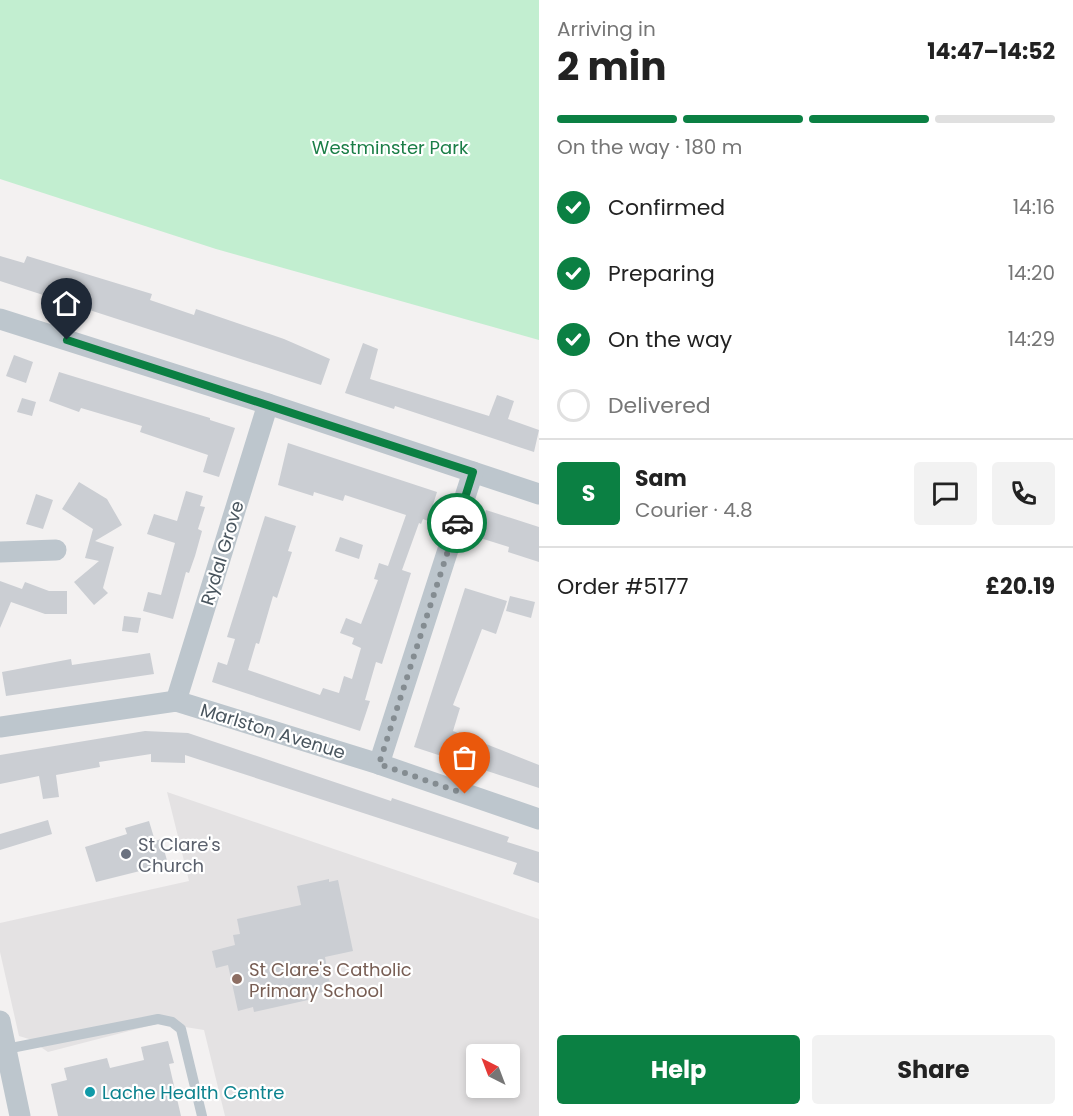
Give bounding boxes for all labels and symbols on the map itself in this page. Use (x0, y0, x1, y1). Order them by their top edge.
park label: Westminster Park (312, 135, 469, 160)
pin (41, 278, 92, 340)
courier (427, 493, 487, 553)
street label: Rydal Grove (194, 498, 250, 608)
street label: Marlston Avenue (198, 697, 348, 765)
pin (439, 732, 490, 794)
place label: St Clare's Church (138, 832, 221, 878)
marker: St Clare's Church (119, 847, 133, 861)
place label: St Clare's Catholic Primary School (249, 957, 412, 1003)
marker: St Clare's Catholic Primary School (230, 972, 244, 986)
north arrow (466, 1044, 520, 1098)
place label: Lache Health Centre (102, 1080, 284, 1105)
marker: Lache Health Centre (83, 1085, 97, 1099)

